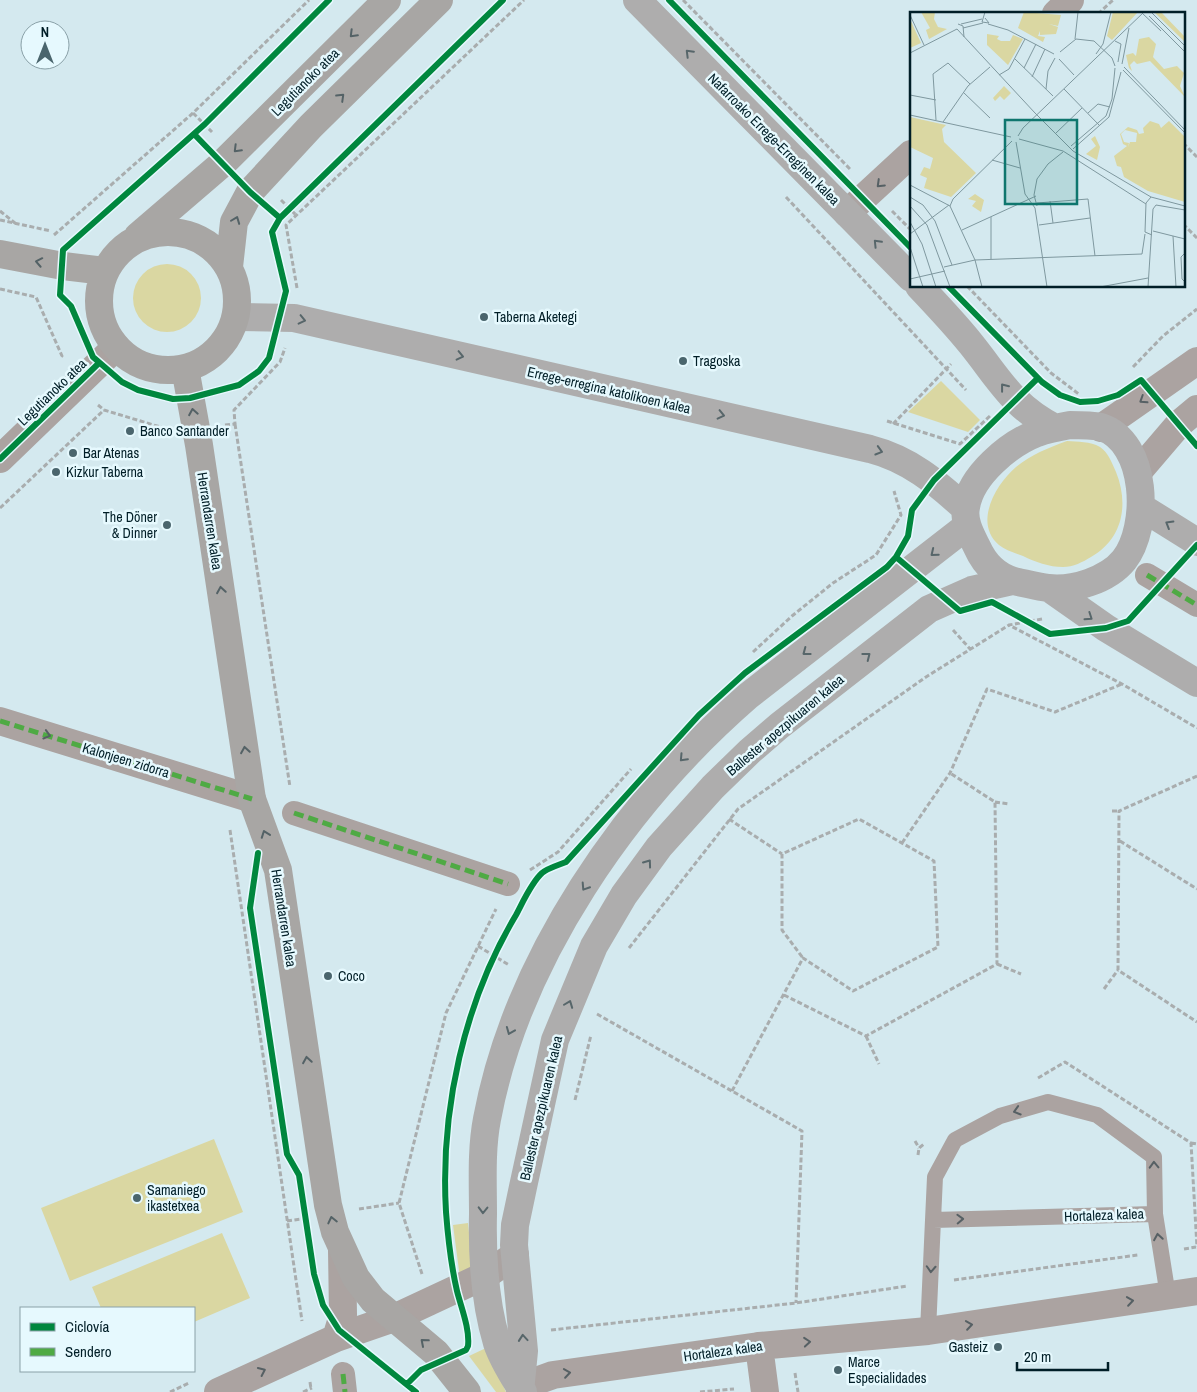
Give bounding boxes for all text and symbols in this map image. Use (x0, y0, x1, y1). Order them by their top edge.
inset map (910, 12, 1184, 288)
north arrow (20, 20, 70, 70)
text: N (41, 23, 49, 41)
one-way arrow (349, 28, 358, 37)
street label: Legutianoko atea (267, 44, 343, 120)
one-way arrow (686, 49, 695, 58)
street label: Nafarroako Errege-Erreginen kalea (704, 69, 844, 209)
one-way arrow (335, 94, 344, 103)
one-way arrow (234, 143, 243, 152)
one-way arrow (876, 178, 885, 187)
one-way arrow (230, 216, 241, 225)
one-way arrow (874, 240, 883, 249)
one-way arrow (35, 257, 44, 267)
place label: Taberna Aketegi (494, 308, 577, 326)
marker: Taberna Aketegi (478, 311, 490, 323)
one-way arrow (297, 314, 306, 325)
one-way arrow (456, 350, 465, 361)
place label: Tragoska (693, 352, 741, 370)
street label: Legutianoko atea (14, 354, 91, 429)
marker: Tragoska (677, 355, 689, 367)
street label: Errege-erregina katolikoen kalea (526, 362, 693, 418)
one-way arrow (1001, 383, 1010, 393)
one-way arrow (1139, 393, 1148, 403)
one-way arrow (188, 407, 198, 416)
one-way arrow (717, 409, 726, 420)
place label: Banco Santander (140, 422, 229, 440)
marker: Banco Santander (124, 425, 136, 437)
place label: Bar Atenas (83, 444, 139, 462)
one-way arrow (875, 446, 883, 456)
marker: Bar Atenas (67, 447, 79, 459)
place label: Kizkur Taberna (66, 463, 144, 481)
marker: Kizkur Taberna (50, 466, 62, 478)
street label: Herrandarren kalea (193, 471, 227, 572)
place label: The Döner & Dinner (103, 508, 157, 542)
marker: The Döner & Dinner (161, 519, 173, 531)
one-way arrow (1166, 520, 1175, 530)
one-way arrow (930, 547, 939, 556)
one-way arrow (216, 585, 227, 593)
one-way arrow (1083, 611, 1092, 620)
one-way arrow (802, 646, 812, 655)
one-way arrow (861, 653, 871, 662)
street label: Ballester apezpikuaren kalea (723, 670, 848, 779)
one-way arrow (42, 730, 50, 740)
street label: Kalonjeen zidorra (80, 738, 172, 782)
one-way arrow (240, 746, 251, 754)
one-way arrow (680, 753, 689, 762)
one-way arrow (261, 831, 271, 839)
one-way arrow (642, 859, 651, 869)
street label: Herrandarren kalea (267, 868, 301, 969)
one-way arrow (582, 882, 591, 891)
place label: Coco (338, 967, 365, 985)
marker: Coco (322, 970, 334, 982)
one-way arrow (563, 1000, 573, 1009)
one-way arrow (506, 1026, 516, 1035)
street label: Ballester apezpikuaren kalea (516, 1033, 567, 1182)
one-way arrow (302, 1056, 312, 1064)
one-way arrow (1013, 1106, 1021, 1116)
one-way arrow (1149, 1161, 1159, 1168)
place label: Samaniego ikastetxea (147, 1181, 206, 1215)
marker: Samaniego ikastetxea (131, 1192, 143, 1204)
street label: Hortaleza kalea (1064, 1205, 1145, 1225)
one-way arrow (478, 1206, 488, 1214)
one-way arrow (956, 1214, 964, 1224)
one-way arrow (327, 1216, 338, 1225)
one-way arrow (1154, 1233, 1164, 1242)
one-way arrow (925, 1265, 936, 1273)
one-way arrow (1126, 1296, 1134, 1307)
legend (20, 1307, 195, 1372)
text: Ciclovía (65, 1316, 110, 1337)
one-way arrow (965, 1320, 973, 1330)
one-way arrow (517, 1334, 528, 1342)
street label: Hortaleza kalea (682, 1336, 764, 1365)
one-way arrow (804, 1336, 812, 1347)
place label: Gasteiz (948, 1338, 988, 1356)
one-way arrow (420, 1339, 429, 1348)
scale bar (1017, 1340, 1108, 1372)
text: Sendero (65, 1341, 112, 1362)
marker: Gasteiz (992, 1341, 1004, 1353)
text: 20 m (1024, 1346, 1051, 1367)
place label: Marce Especialidades (848, 1353, 927, 1387)
marker: Marce Especialidades (832, 1364, 844, 1376)
one-way arrow (257, 1368, 266, 1378)
one-way arrow (562, 1369, 571, 1379)

